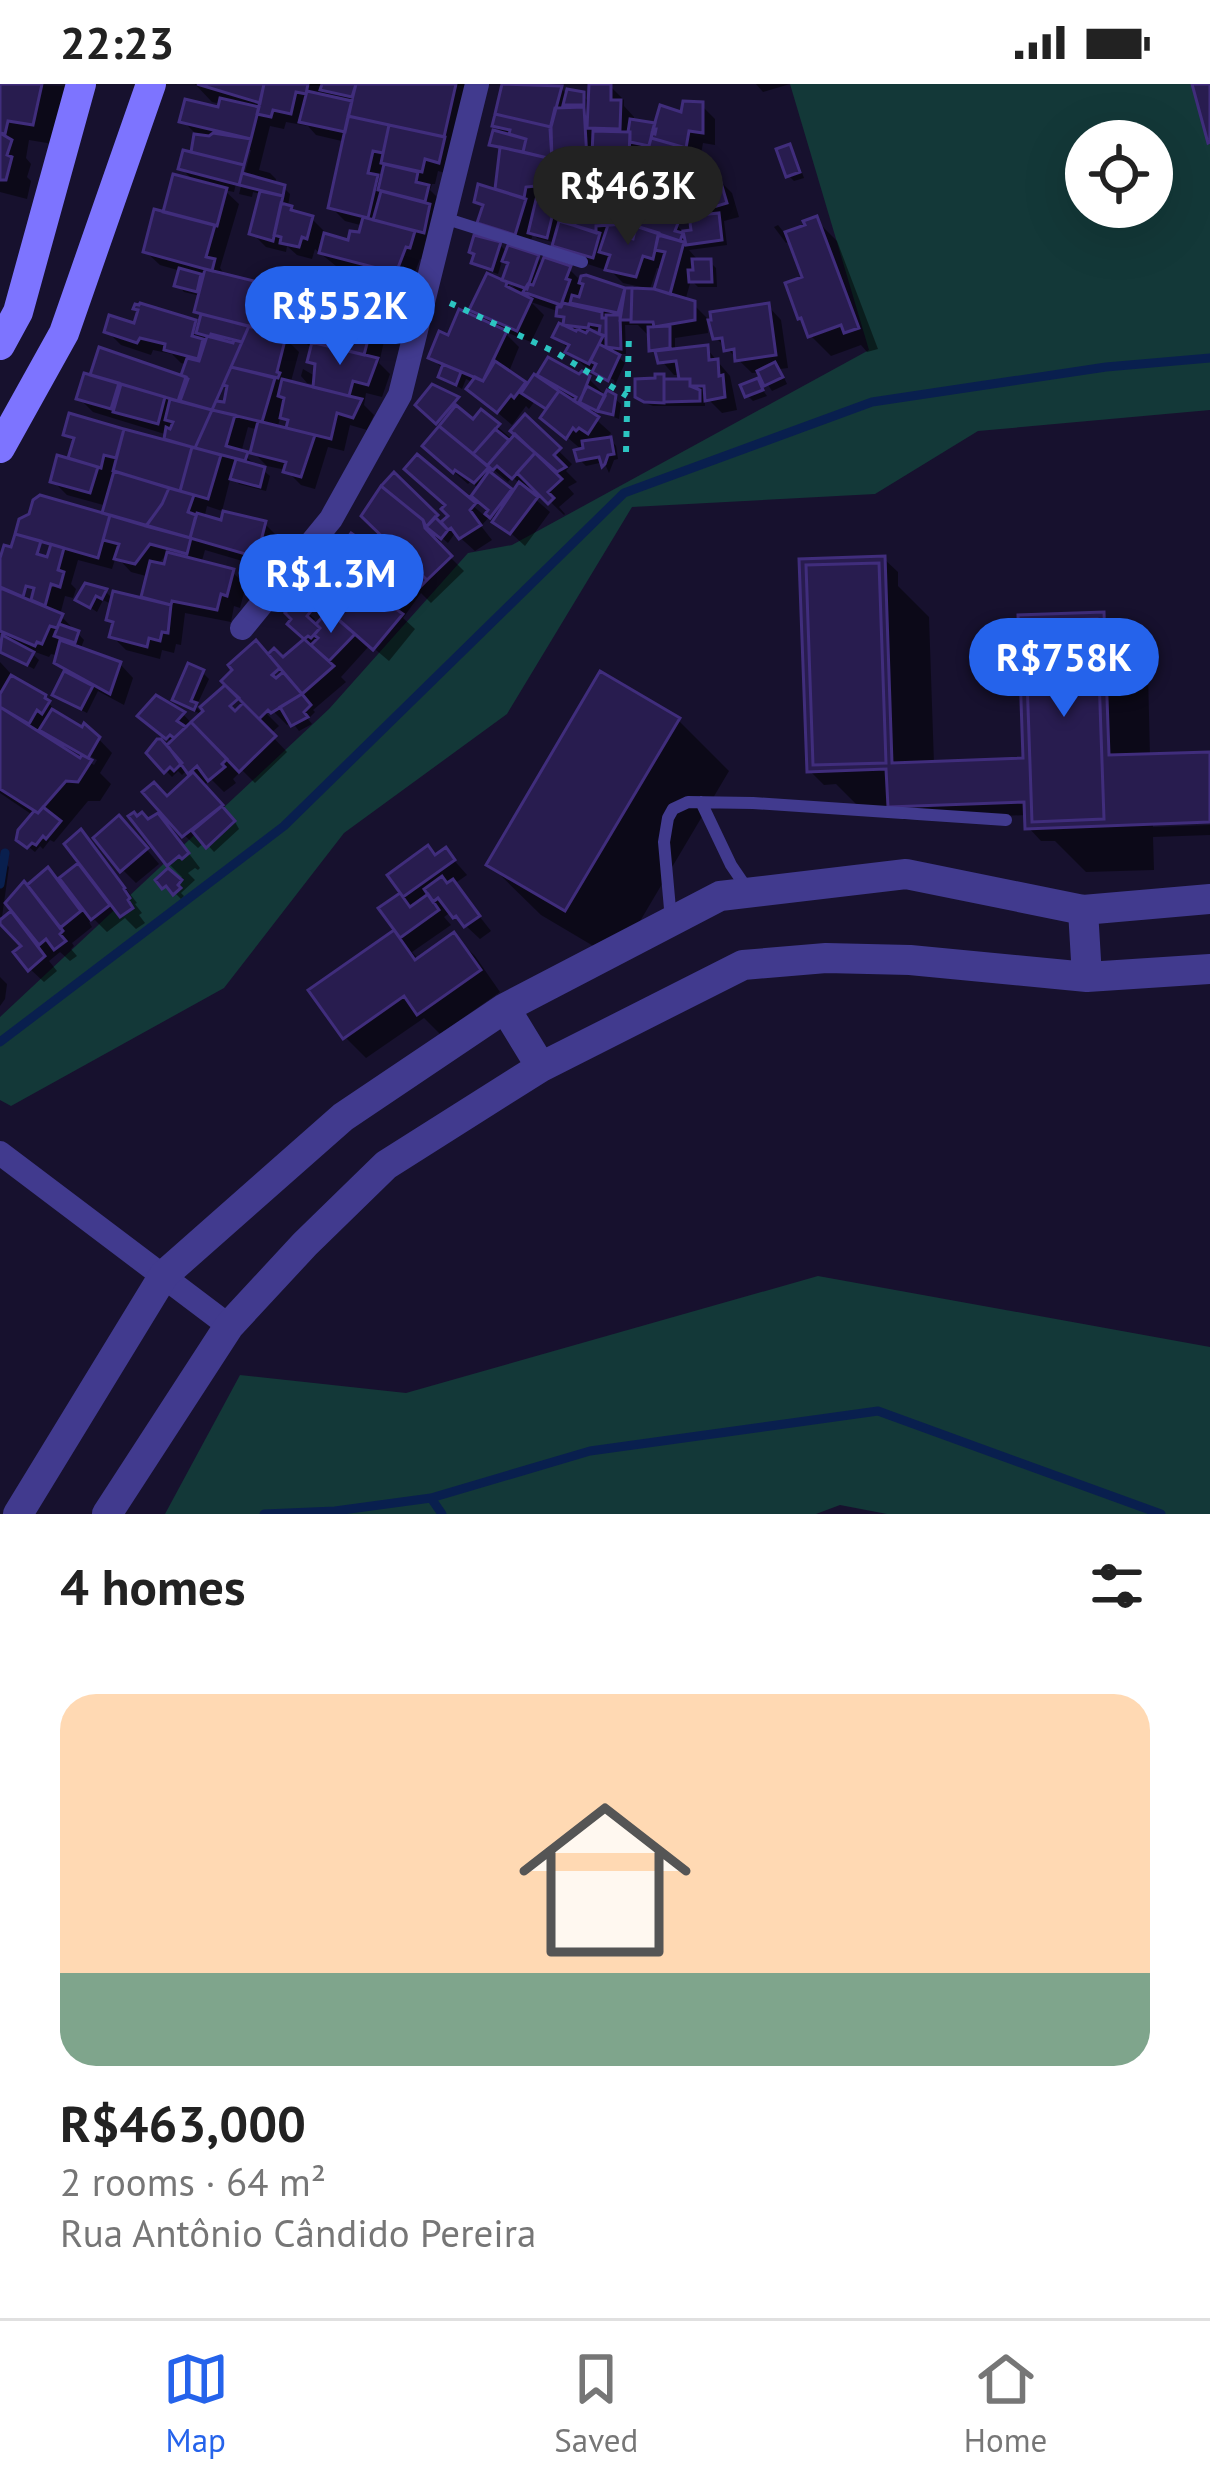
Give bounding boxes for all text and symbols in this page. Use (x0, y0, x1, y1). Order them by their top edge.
text: 22:23 (60, 13, 174, 71)
map controls (1065, 120, 1173, 228)
button: locate (1065, 120, 1173, 228)
pin: R$463K (530, 146, 726, 248)
text: R$463K (560, 159, 696, 210)
pin: R$552K (242, 266, 438, 368)
text: R$552K (272, 279, 408, 330)
pin: R$1.3M (233, 534, 429, 636)
text: R$1.3M (266, 547, 396, 598)
pin: R$758K (966, 618, 1162, 720)
text: R$758K (996, 631, 1132, 682)
text: 4 homes (60, 1553, 246, 1619)
icon: filters (1084, 1553, 1150, 1619)
icon: home (497, 1772, 713, 1988)
text: R$463,000 (60, 2090, 306, 2156)
text: 2 rooms · 64 m² (60, 2156, 326, 2207)
text: Rua Antônio Cândido Pereira (60, 2207, 536, 2258)
tab: Map (163, 2346, 229, 2461)
tab: Saved (554, 2346, 638, 2461)
tab: Home (964, 2346, 1047, 2461)

